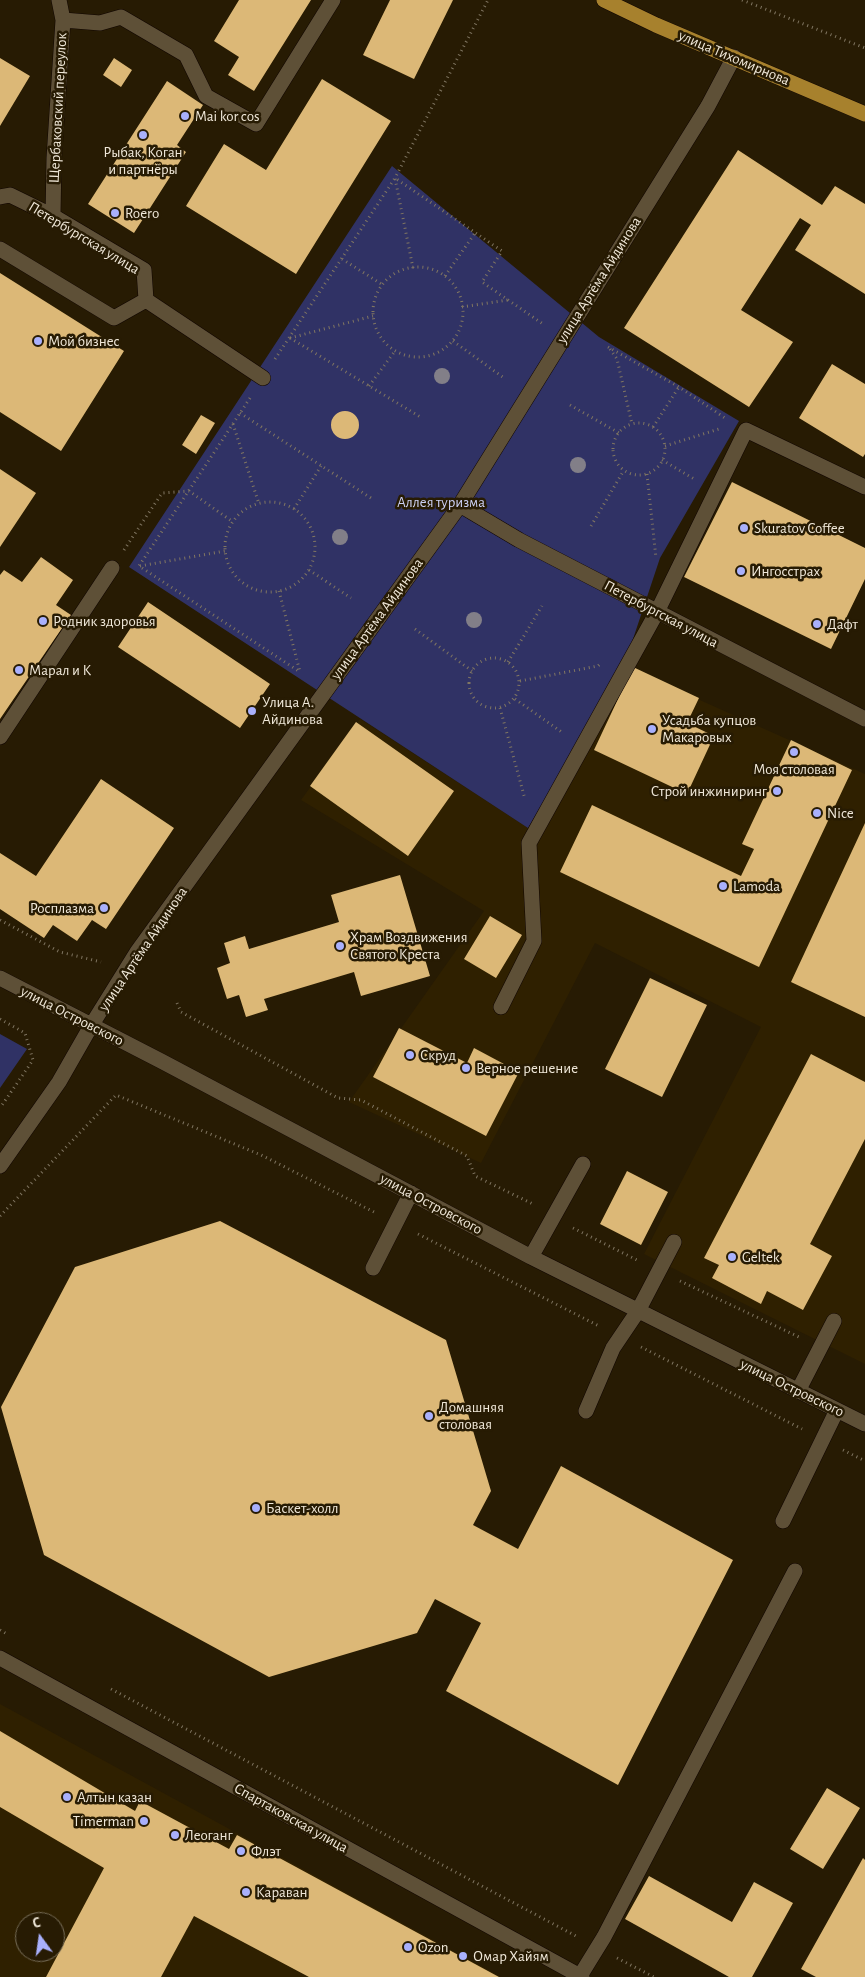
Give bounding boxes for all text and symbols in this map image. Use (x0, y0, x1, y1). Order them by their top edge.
street label: улица Тихомирнова (676, 26, 792, 90)
street label: Щербаковский переулок (45, 32, 71, 184)
place label: Mai kor cos (195, 107, 260, 125)
marker: Mai kor cos (179, 110, 191, 122)
marker: Рыбак, Коган и партнёры (137, 129, 149, 141)
place label: Рыбак, Коган и партнёры (103, 143, 183, 178)
street label: Петербургская улица (25, 198, 143, 278)
place label: Roero (125, 204, 159, 222)
marker: Roero (109, 207, 121, 219)
street label: улица Артёма Айдинова (553, 213, 645, 347)
place label: Мой бизнес (48, 332, 120, 350)
marker: Мой бизнес (32, 335, 44, 347)
park label: Аллея туризма (397, 493, 485, 511)
place label: Skuratov Coffee (754, 519, 845, 537)
marker: Skuratov Coffee (738, 522, 750, 534)
street label: улица Артёма Айдинова (327, 555, 427, 683)
place label: Ингосстрах (751, 562, 820, 580)
marker: Ингосстрах (735, 565, 747, 577)
street label: Петербургская улица (601, 576, 721, 652)
place label: Родник здоровья (53, 612, 156, 630)
marker: Родник здоровья (37, 615, 49, 627)
place label: Дафт (827, 615, 858, 633)
marker: Дафт (811, 618, 823, 630)
place label: Марал и К (29, 661, 91, 679)
marker: Марал и К (13, 664, 25, 676)
place label: Улица А. Айдинова (262, 693, 323, 728)
marker: Улица А. Айдинова (246, 705, 258, 717)
place label: Усадьба купцов Макаровых (662, 711, 756, 746)
marker: Усадьба купцов Макаровых (646, 723, 658, 735)
marker: Моя столовая (788, 746, 800, 758)
place label: Моя столовая (753, 760, 835, 778)
place label: Строй инжиниринг (651, 782, 767, 800)
marker: Строй инжиниринг (771, 785, 783, 797)
place label: Nice (827, 804, 854, 822)
marker: Nice (811, 807, 823, 819)
place label: Lamoda (733, 877, 780, 895)
marker: Lamoda (717, 880, 729, 892)
street label: улица Артёма Айдинова (95, 884, 191, 1014)
place label: Росплазма (30, 899, 94, 917)
marker: Росплазма (98, 902, 110, 914)
place label: Храм Воздвижения Святого Креста (350, 928, 467, 963)
marker: Храм Воздвижения Святого Креста (334, 940, 346, 952)
street label: улица Островского (17, 982, 127, 1050)
place label: Скруд (420, 1046, 456, 1064)
marker: Скруд (404, 1049, 416, 1061)
place label: Верное решение (476, 1059, 578, 1077)
marker: Верное решение (460, 1062, 472, 1074)
street label: улица Островского (377, 1169, 485, 1239)
place label: Geltek (742, 1248, 780, 1266)
marker: Geltek (726, 1251, 738, 1263)
street label: улица Островского (737, 1355, 847, 1421)
place label: Домашняя столовая (439, 1398, 504, 1433)
marker: Домашняя столовая (423, 1410, 435, 1422)
place label: Баскет-холл (266, 1499, 338, 1517)
marker: Баскет-холл (250, 1502, 262, 1514)
street label: Спартаковская улица (231, 1779, 351, 1857)
place label: Алтын казан (77, 1788, 152, 1806)
marker: Алтын казан (61, 1791, 73, 1803)
place label: Timerman (73, 1812, 134, 1830)
marker: Timerman (138, 1815, 150, 1827)
place label: Леоганг (185, 1826, 233, 1844)
marker: Леоганг (169, 1829, 181, 1841)
place label: Флэт (251, 1842, 281, 1860)
marker: Флэт (235, 1845, 247, 1857)
place label: Караван (256, 1883, 307, 1901)
marker: Караван (240, 1886, 252, 1898)
north arrow (15, 1912, 65, 1962)
text: С (31, 1916, 42, 1931)
place label: Ozon (418, 1938, 448, 1956)
marker: Ozon (402, 1941, 414, 1953)
place label: Омар Хайям (473, 1947, 549, 1965)
marker: Омар Хайям (457, 1950, 469, 1962)

